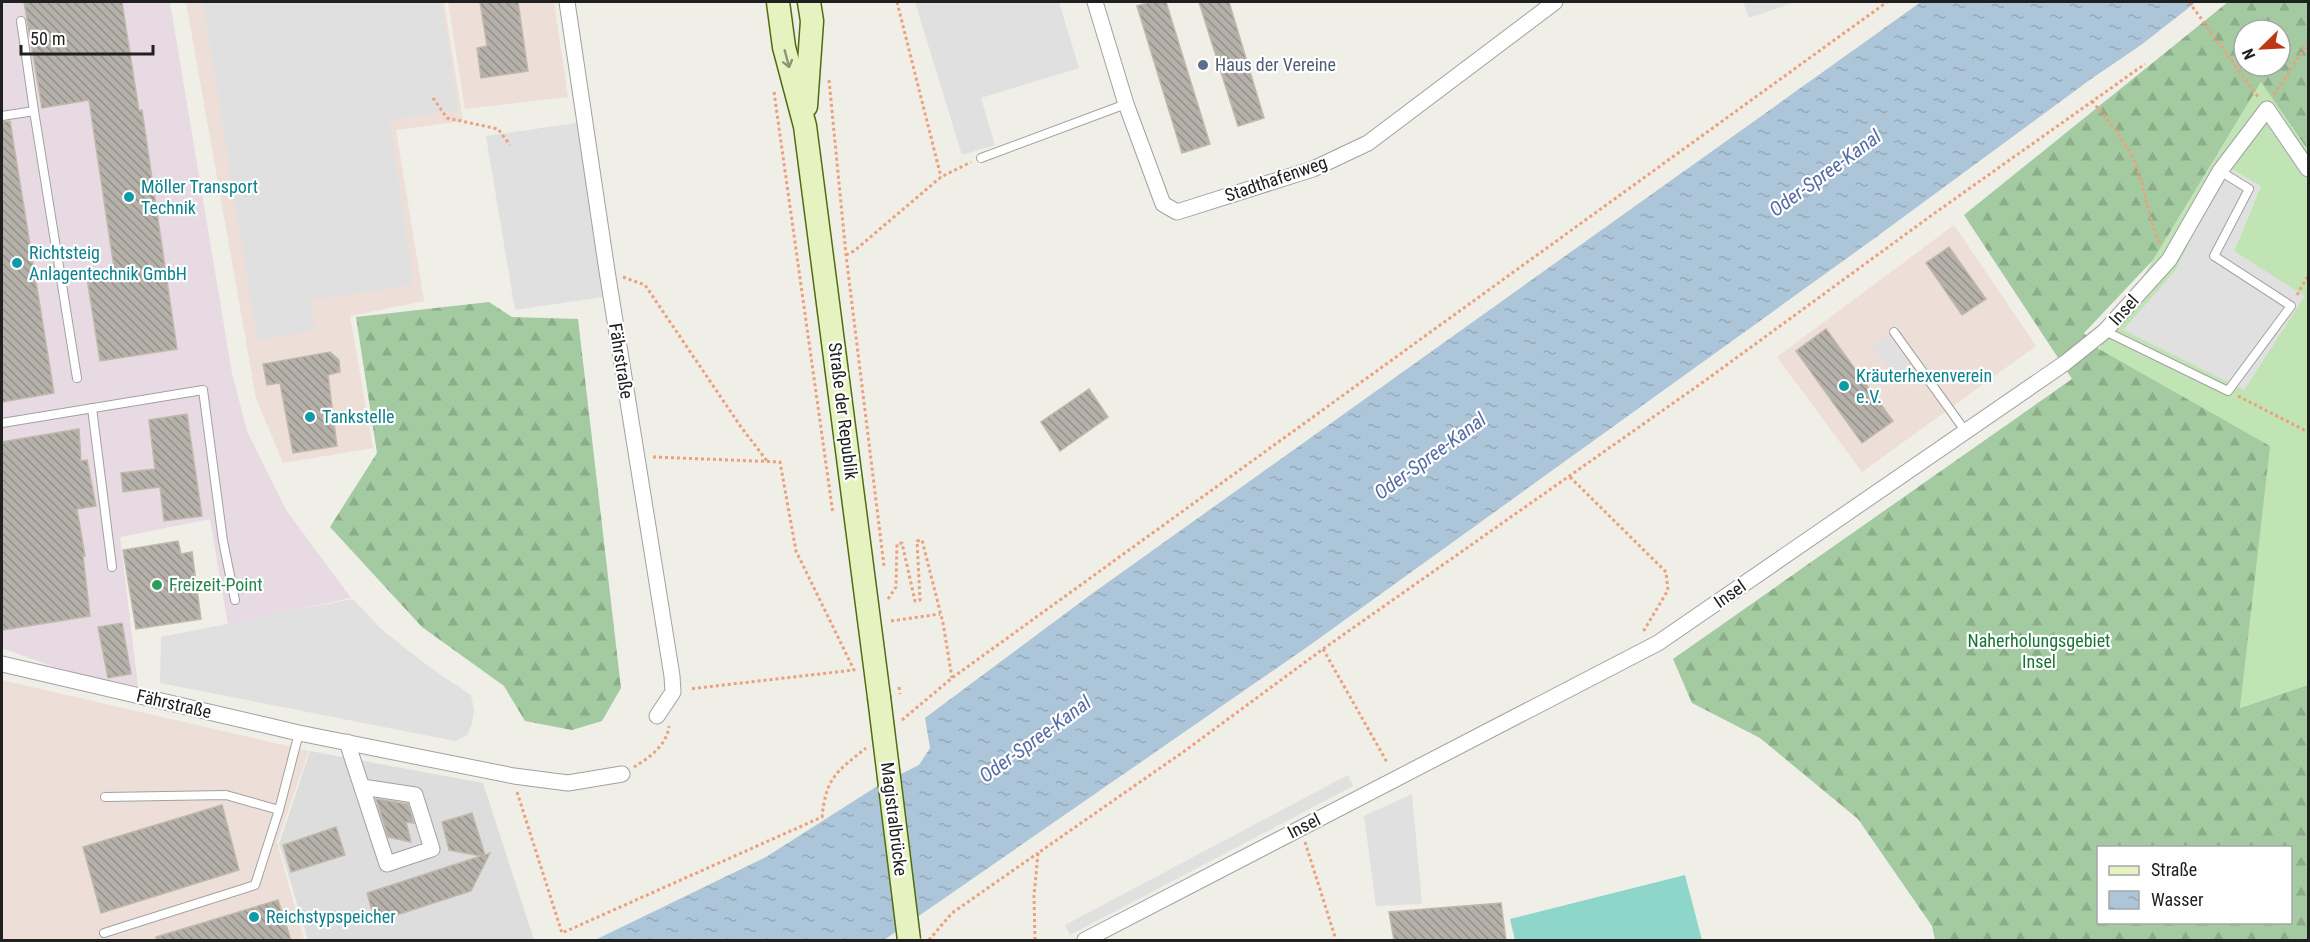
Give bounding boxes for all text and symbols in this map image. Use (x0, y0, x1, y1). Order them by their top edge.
scale bar (21, 18, 153, 56)
north arrow (2232, 18, 2292, 78)
text: 50 m (30, 28, 65, 49)
text: N (2238, 46, 2259, 62)
one-way arrow (782, 49, 793, 68)
place label: Haus der Vereine (1215, 54, 1336, 75)
marker: Haus der Vereine (1196, 58, 1210, 72)
water label: Oder-Spree-Kanal (1764, 124, 1886, 222)
street label: Stadthafenweg (1222, 151, 1330, 206)
place label: Möller Transport Technik (141, 176, 258, 218)
marker: Möller Transport Technik (122, 190, 136, 204)
place label: Richtsteig Anlagentechnik GmbH (29, 242, 187, 284)
marker: Richtsteig Anlagentechnik GmbH (10, 256, 24, 270)
street label: Insel (2104, 290, 2143, 329)
street label: Fährstraße (605, 322, 638, 400)
street label: Straße der Republik (825, 341, 862, 481)
place label: Kräuterhexenverein e.V. (1856, 365, 1992, 407)
marker: Kräuterhexenverein e.V. (1837, 379, 1851, 393)
place label: Tankstelle (322, 406, 395, 427)
water label: Oder-Spree-Kanal (1369, 407, 1491, 505)
marker: Tankstelle (303, 410, 317, 424)
place label: Freizeit-Point (169, 574, 263, 595)
street label: Insel (1710, 575, 1750, 612)
marker: Freizeit-Point (150, 578, 164, 592)
park label: Naherholungsgebiet Insel (1968, 630, 2110, 672)
street label: Fährstraße (135, 685, 214, 722)
water label: Oder-Spree-Kanal (974, 690, 1096, 788)
street label: Magistralbrücke (877, 761, 912, 877)
street label: Insel (1284, 808, 1324, 843)
legend (2097, 846, 2292, 924)
text: Straße (2151, 859, 2197, 880)
text: Wasser (2151, 889, 2204, 910)
place label: Reichstypspeicher (266, 906, 396, 927)
marker: Reichstypspeicher (247, 910, 261, 924)

